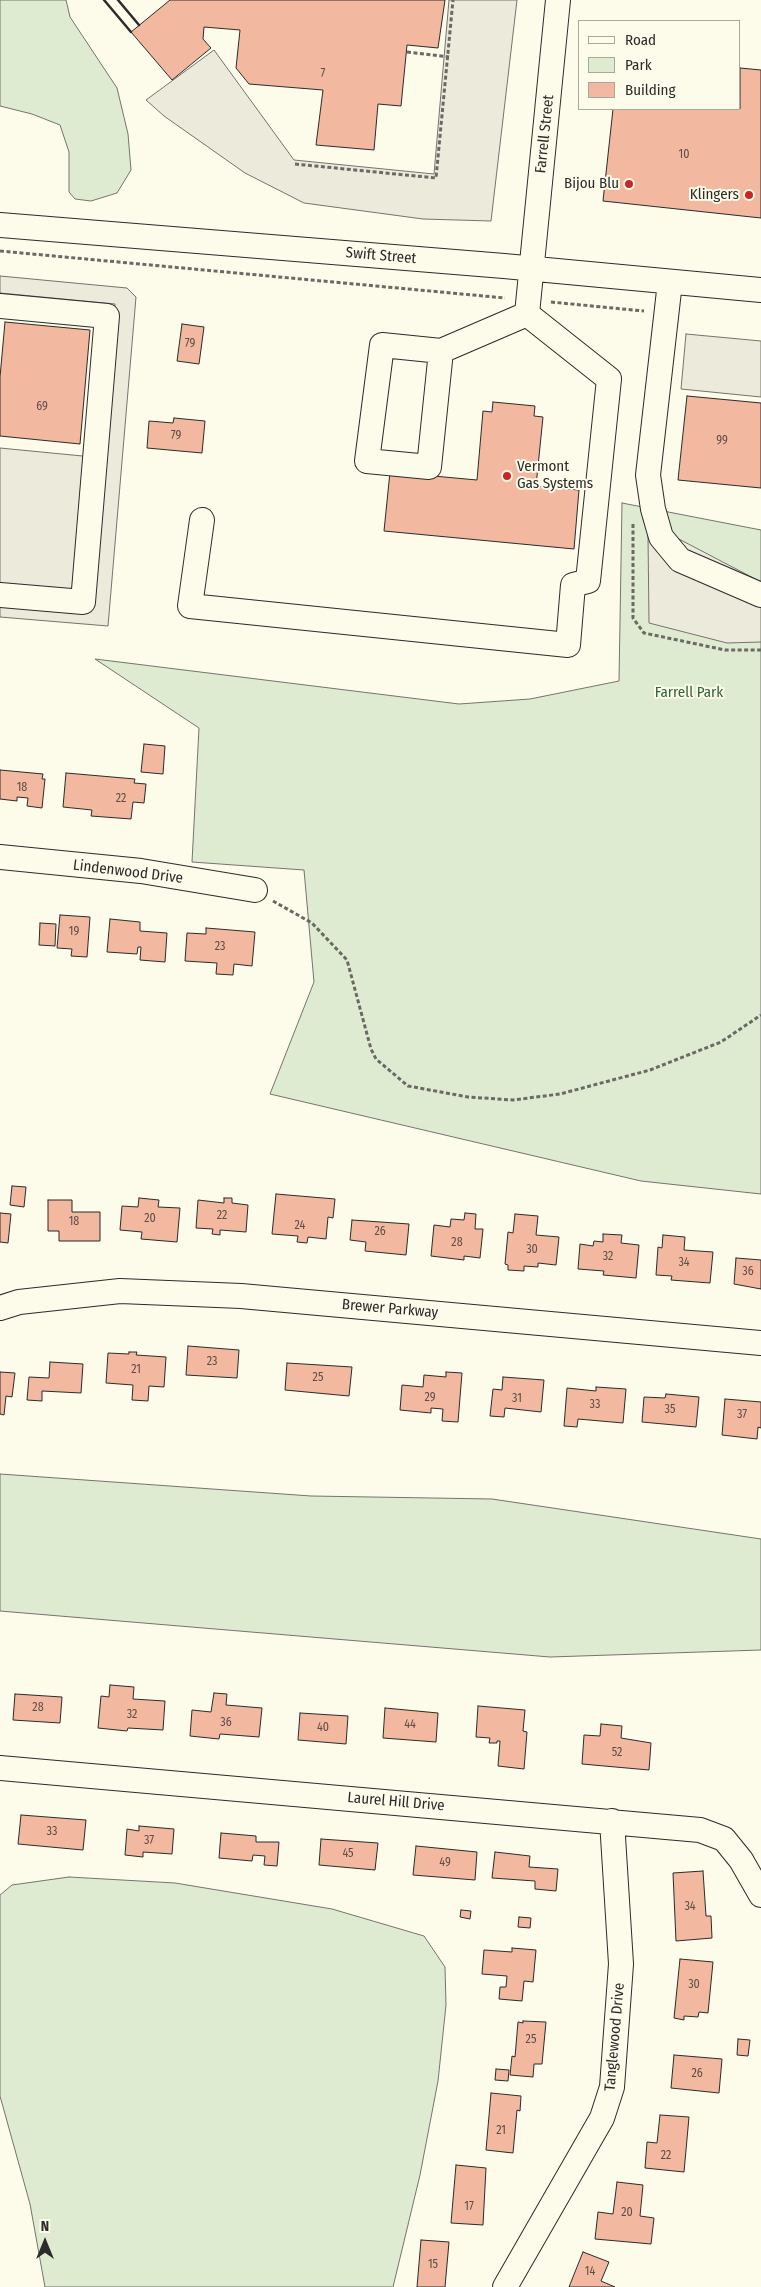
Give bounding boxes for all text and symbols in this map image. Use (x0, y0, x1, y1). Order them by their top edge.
legend (578, 20, 741, 110)
text: Road (625, 31, 656, 49)
text: Park (625, 56, 652, 74)
house number: 7 (321, 67, 325, 81)
text: Building (625, 81, 676, 99)
street label: Farrell Street (532, 94, 558, 174)
house number: 10 (679, 148, 689, 162)
place label: Bijou Blu (564, 175, 619, 193)
marker: Bijou Blu (623, 178, 635, 190)
place label: Klingers (690, 186, 739, 204)
marker: Klingers (743, 189, 755, 201)
street label: Swift Street (345, 244, 417, 268)
house number: 79 (185, 337, 195, 351)
house number: 69 (36, 400, 48, 414)
house number: 79 (171, 429, 181, 443)
house number: 99 (716, 434, 728, 448)
place label: Vermont Gas Systems (517, 458, 593, 493)
marker: Vermont Gas Systems (501, 470, 513, 482)
park label: Farrell Park (655, 684, 723, 702)
house number: 18 (17, 781, 27, 795)
house number: 22 (116, 792, 126, 806)
street label: Lindenwood Drive (72, 856, 184, 888)
house number: 19 (69, 925, 79, 939)
house number: 23 (215, 940, 225, 954)
house number: 22 (217, 1209, 227, 1223)
house number: 20 (144, 1212, 156, 1226)
house number: 18 (69, 1215, 79, 1229)
house number: 24 (295, 1219, 305, 1233)
house number: 26 (374, 1225, 386, 1239)
house number: 28 (451, 1236, 463, 1250)
house number: 30 (526, 1243, 538, 1257)
house number: 32 (603, 1250, 613, 1264)
house number: 34 (678, 1256, 690, 1270)
house number: 36 (742, 1265, 754, 1279)
street label: Brewer Parkway (341, 1296, 439, 1322)
house number: 23 (207, 1355, 217, 1369)
house number: 21 (131, 1363, 141, 1377)
house number: 25 (313, 1371, 323, 1385)
house number: 29 (424, 1391, 436, 1405)
house number: 31 (512, 1392, 522, 1406)
house number: 33 (590, 1398, 600, 1412)
house number: 35 (665, 1403, 675, 1417)
house number: 37 (737, 1408, 747, 1422)
house number: 28 (32, 1701, 44, 1715)
house number: 32 (127, 1708, 137, 1722)
house number: 36 (220, 1716, 232, 1730)
house number: 44 (404, 1718, 416, 1732)
house number: 40 (317, 1721, 329, 1735)
house number: 52 (612, 1746, 622, 1760)
street label: Laurel Hill Drive (347, 1789, 445, 1815)
house number: 33 (47, 1825, 57, 1839)
house number: 37 (144, 1834, 154, 1848)
house number: 45 (342, 1847, 354, 1861)
house number: 49 (439, 1856, 451, 1870)
house number: 34 (684, 1900, 696, 1914)
house number: 30 (688, 1978, 700, 1992)
street label: Tanglewood Drive (601, 1982, 629, 2092)
house number: 25 (526, 2033, 536, 2047)
house number: 26 (691, 2067, 703, 2081)
house number: 21 (496, 2124, 506, 2138)
house number: 22 (661, 2149, 671, 2163)
house number: 17 (464, 2200, 474, 2214)
house number: 20 (621, 2206, 633, 2220)
north arrow (20, 2217, 70, 2267)
text: N (41, 2218, 49, 2235)
house number: 15 (428, 2258, 438, 2272)
house number: 14 (585, 2265, 595, 2279)

